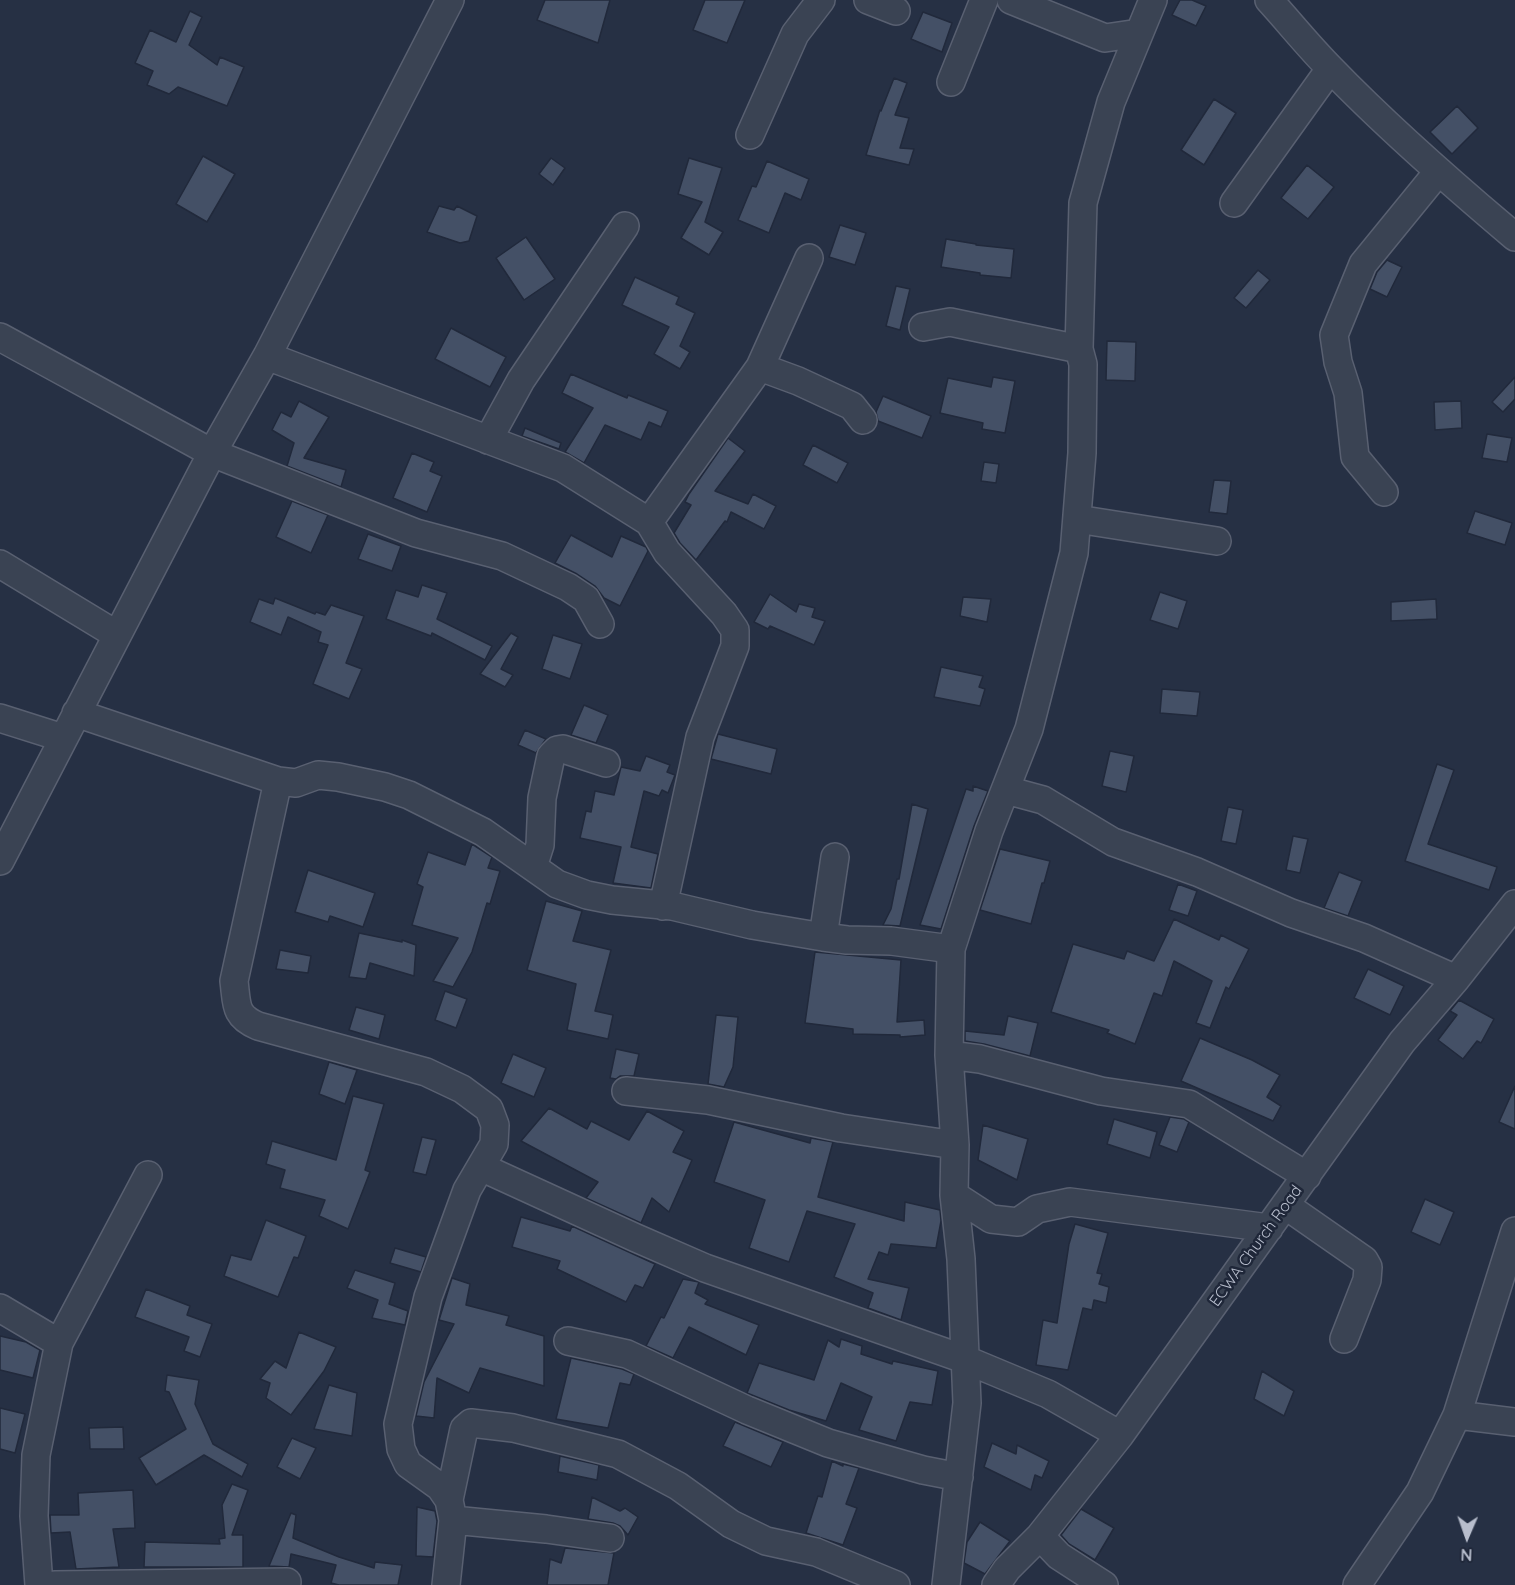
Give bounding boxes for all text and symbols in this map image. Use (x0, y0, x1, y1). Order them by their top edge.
street label: ECWA Church Road (1206, 1182, 1306, 1310)
north arrow (1437, 1507, 1497, 1567)
text: N (1460, 1545, 1473, 1565)

